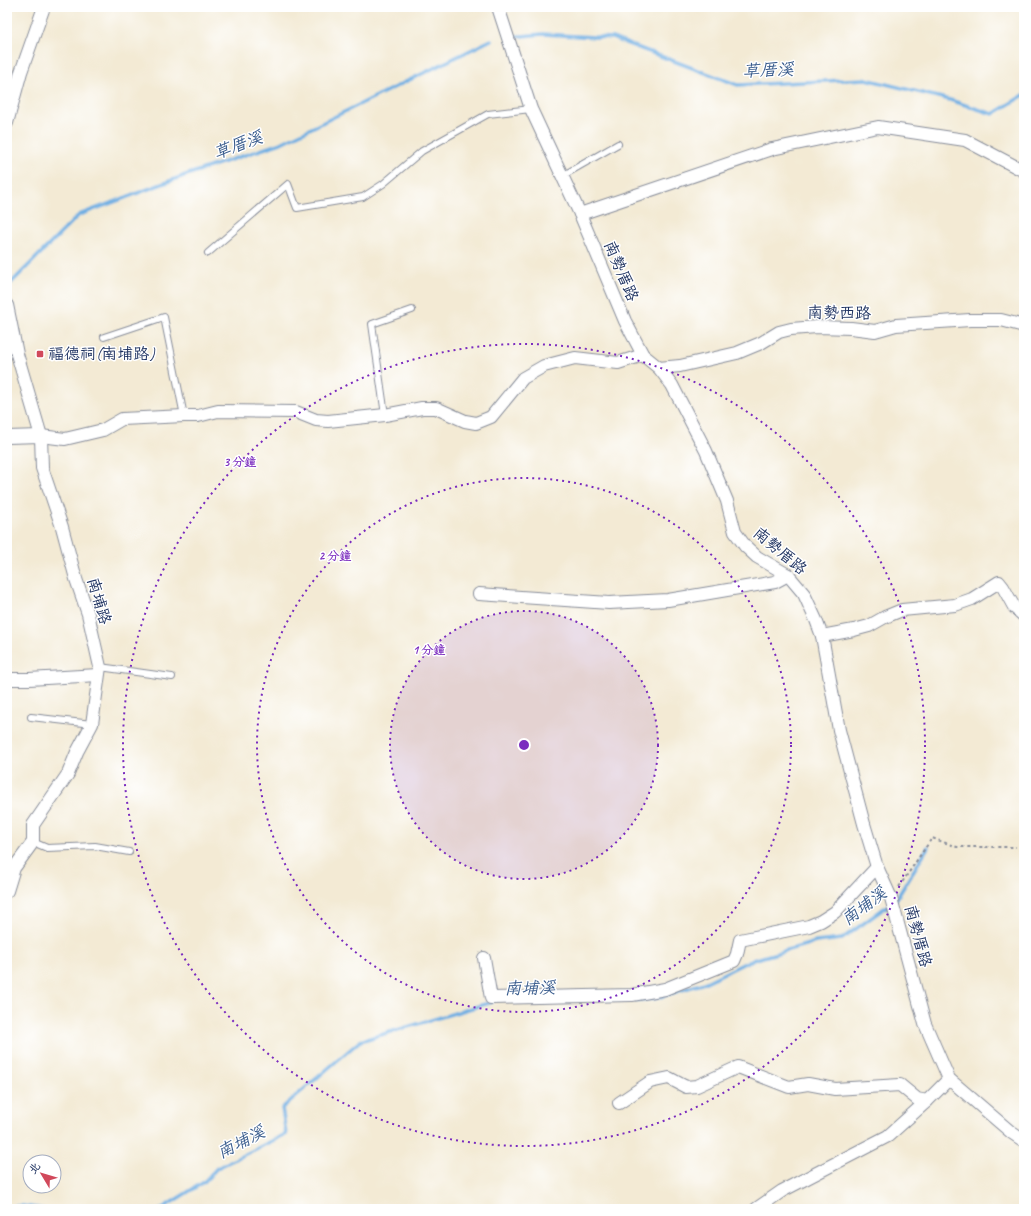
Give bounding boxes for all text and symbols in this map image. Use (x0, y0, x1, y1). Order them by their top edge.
water label: 草厝溪 (742, 59, 795, 81)
water label: 草厝溪 (210, 126, 266, 164)
street label: 南勢厝路 (599, 238, 643, 304)
street label: 南勢西路 (807, 302, 871, 324)
place label: 福德祠(南埔路) (48, 344, 155, 364)
marker: 福德祠(南埔路) (35, 349, 45, 359)
text: 3 分鐘 (224, 454, 256, 470)
street label: 南勢厝路 (749, 523, 811, 579)
text: 2 分鐘 (319, 548, 351, 564)
street label: 南埔路 (83, 575, 115, 627)
text: 1 分鐘 (413, 642, 445, 658)
centre of rings (517, 738, 531, 752)
water label: 南埔溪 (837, 882, 891, 930)
street label: 南勢厝路 (900, 902, 936, 970)
water label: 南埔溪 (504, 977, 557, 999)
water label: 南埔溪 (214, 1121, 269, 1163)
north arrow (22, 1154, 62, 1194)
text: 北 (25, 1159, 43, 1176)

